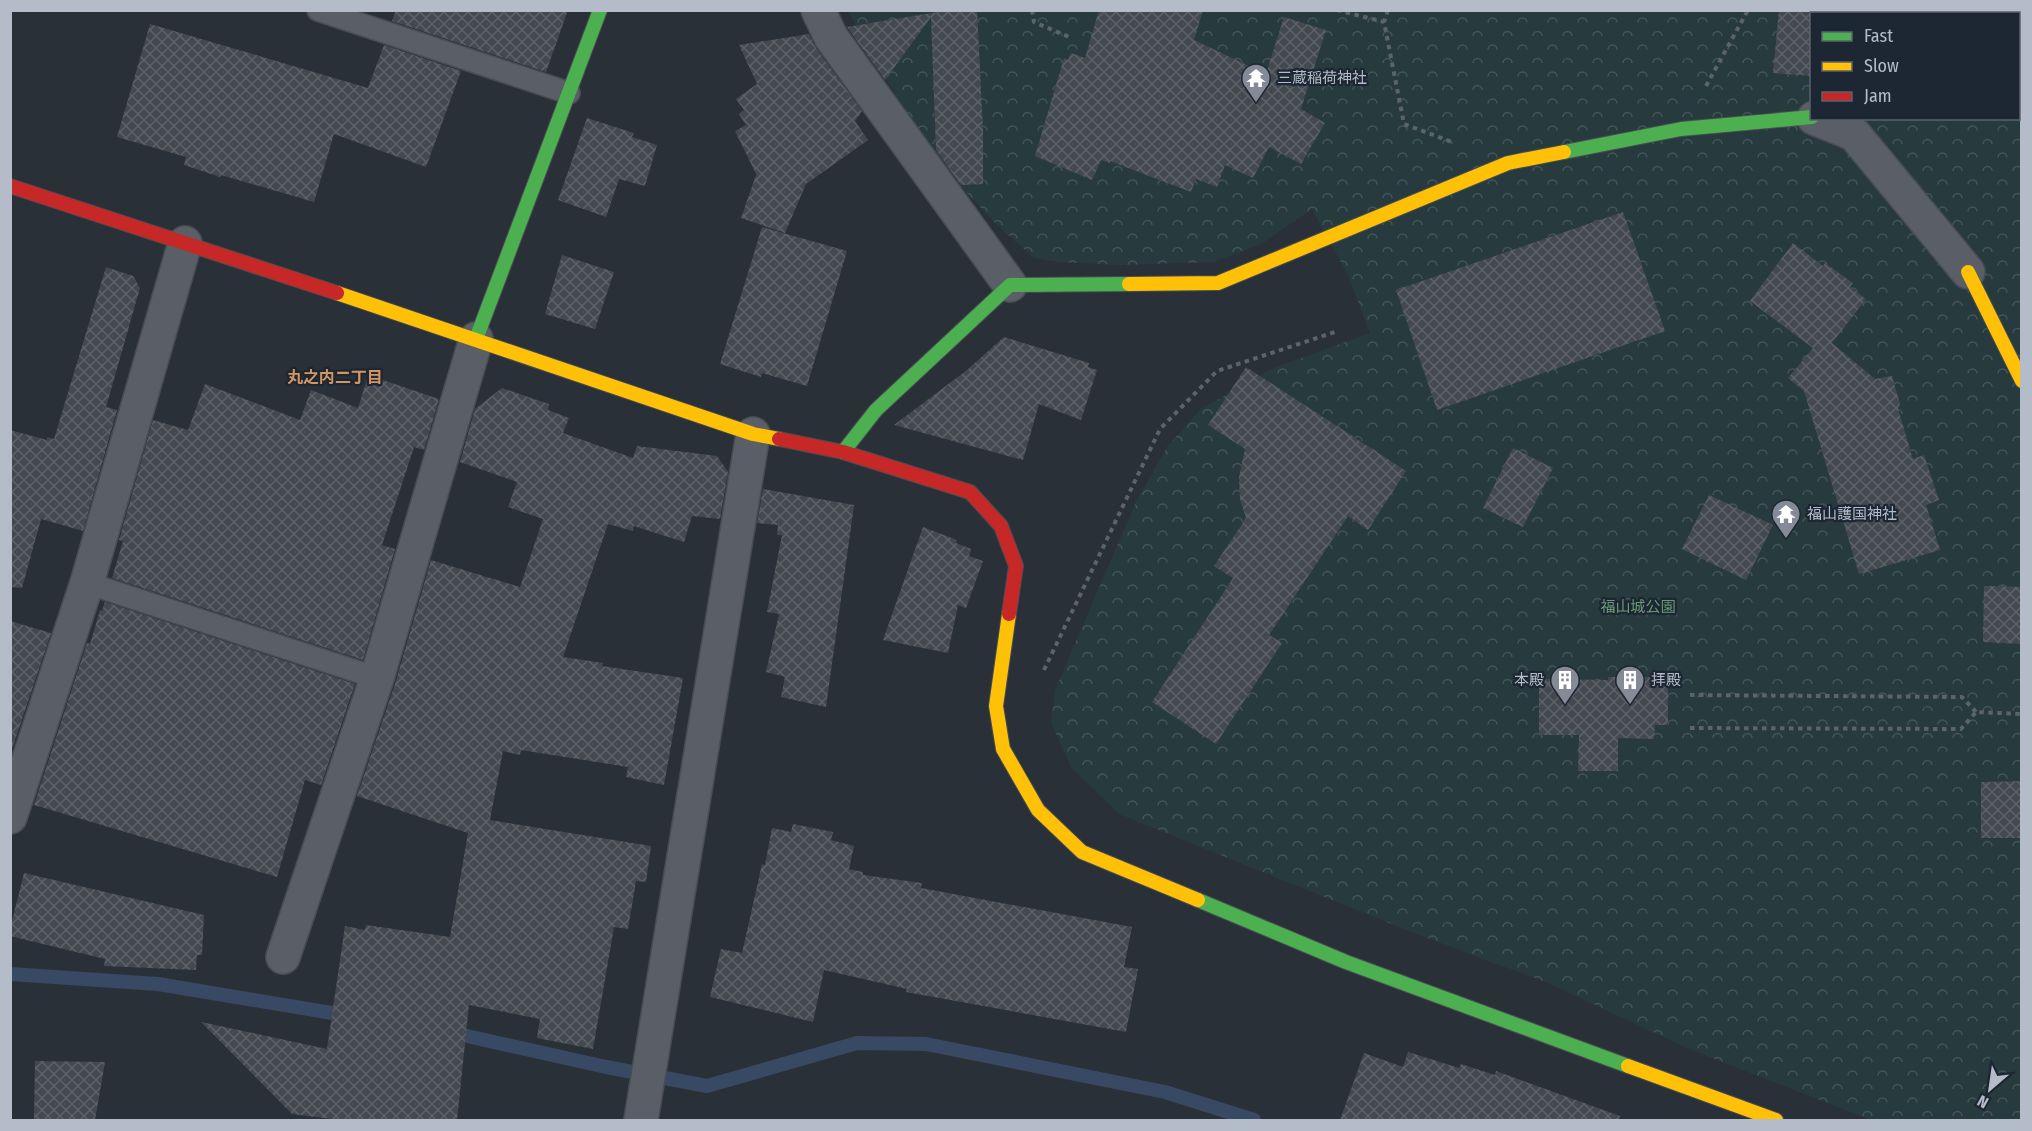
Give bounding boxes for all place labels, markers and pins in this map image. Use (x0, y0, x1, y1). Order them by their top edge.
temple icon: 三蔵稲荷神社 (1240, 62, 1272, 104)
place label: 三蔵稲荷神社 (1277, 69, 1367, 87)
temple icon: 福山護国神社 (1770, 498, 1802, 540)
place label: 福山護国神社 (1807, 505, 1897, 523)
building icon: 本殿 (1549, 664, 1581, 706)
building icon: 拝殿 (1614, 664, 1646, 706)
place label: 本殿 (1514, 671, 1544, 689)
place label: 拝殿 (1651, 671, 1681, 689)

